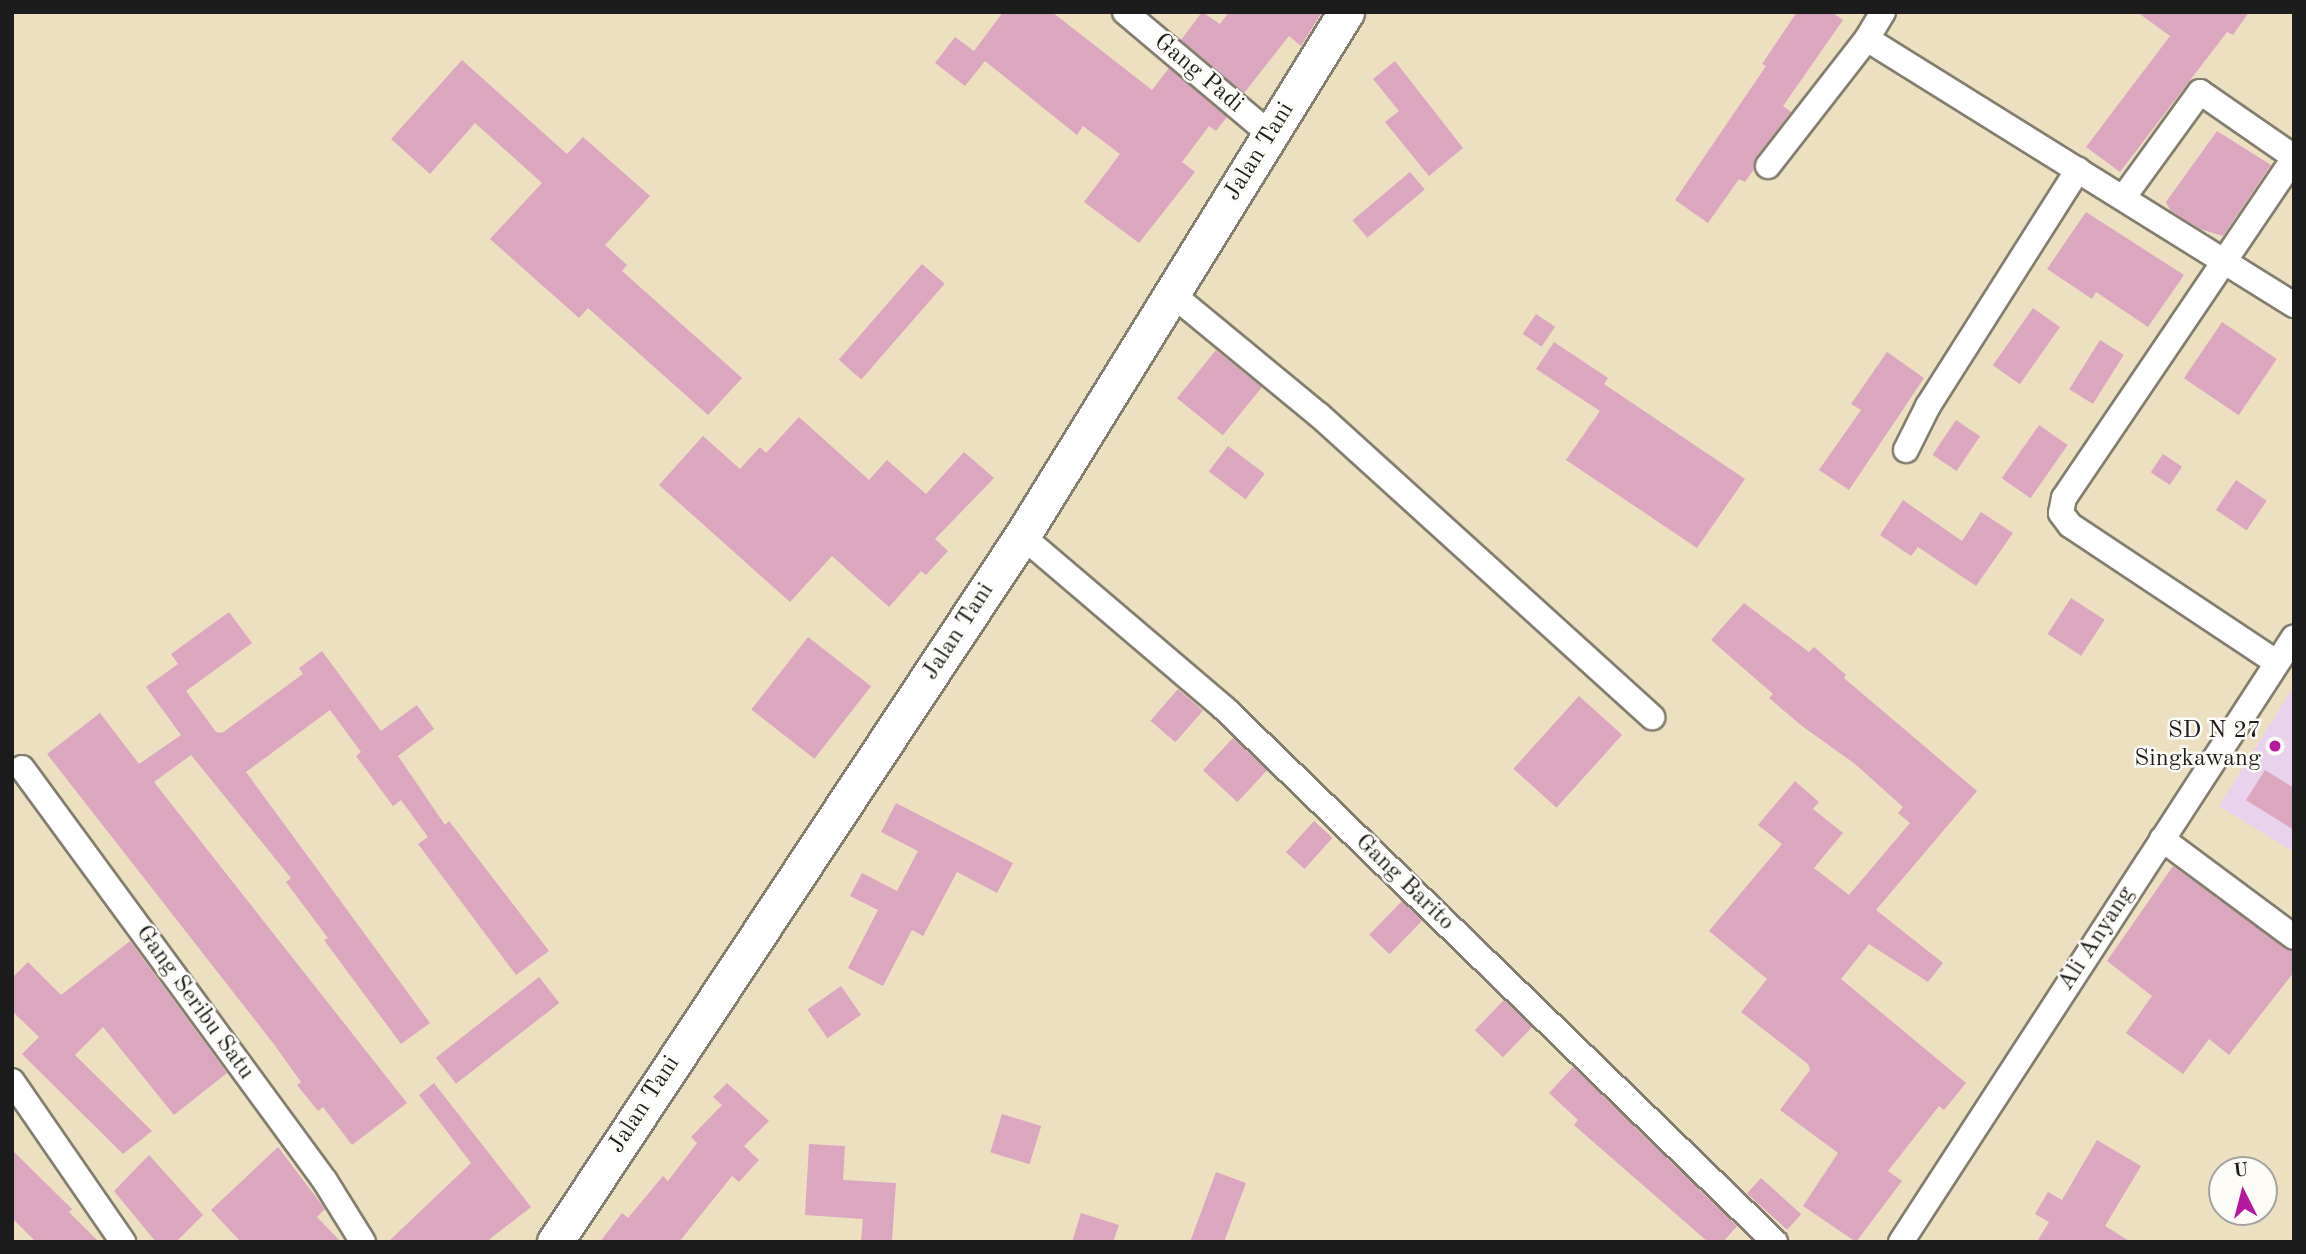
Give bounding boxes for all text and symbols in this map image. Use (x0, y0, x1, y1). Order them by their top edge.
street label: Gang Padi (1147, 28, 1249, 120)
street label: Jalan Tani (1219, 98, 1301, 206)
street label: Jalan Tani (917, 578, 1001, 686)
place label: SD N 27 Singkawang (2134, 718, 2261, 774)
marker: SD N 27 Singkawang (2267, 738, 2283, 754)
street label: Gang Barito (1348, 829, 1460, 937)
street label: Ali Anyang (2053, 881, 2141, 997)
street label: Gang Seribu Satu (128, 920, 260, 1086)
street label: Jalan Tani (603, 1051, 687, 1159)
north arrow (2208, 1156, 2278, 1226)
text: U (2232, 1161, 2249, 1182)

